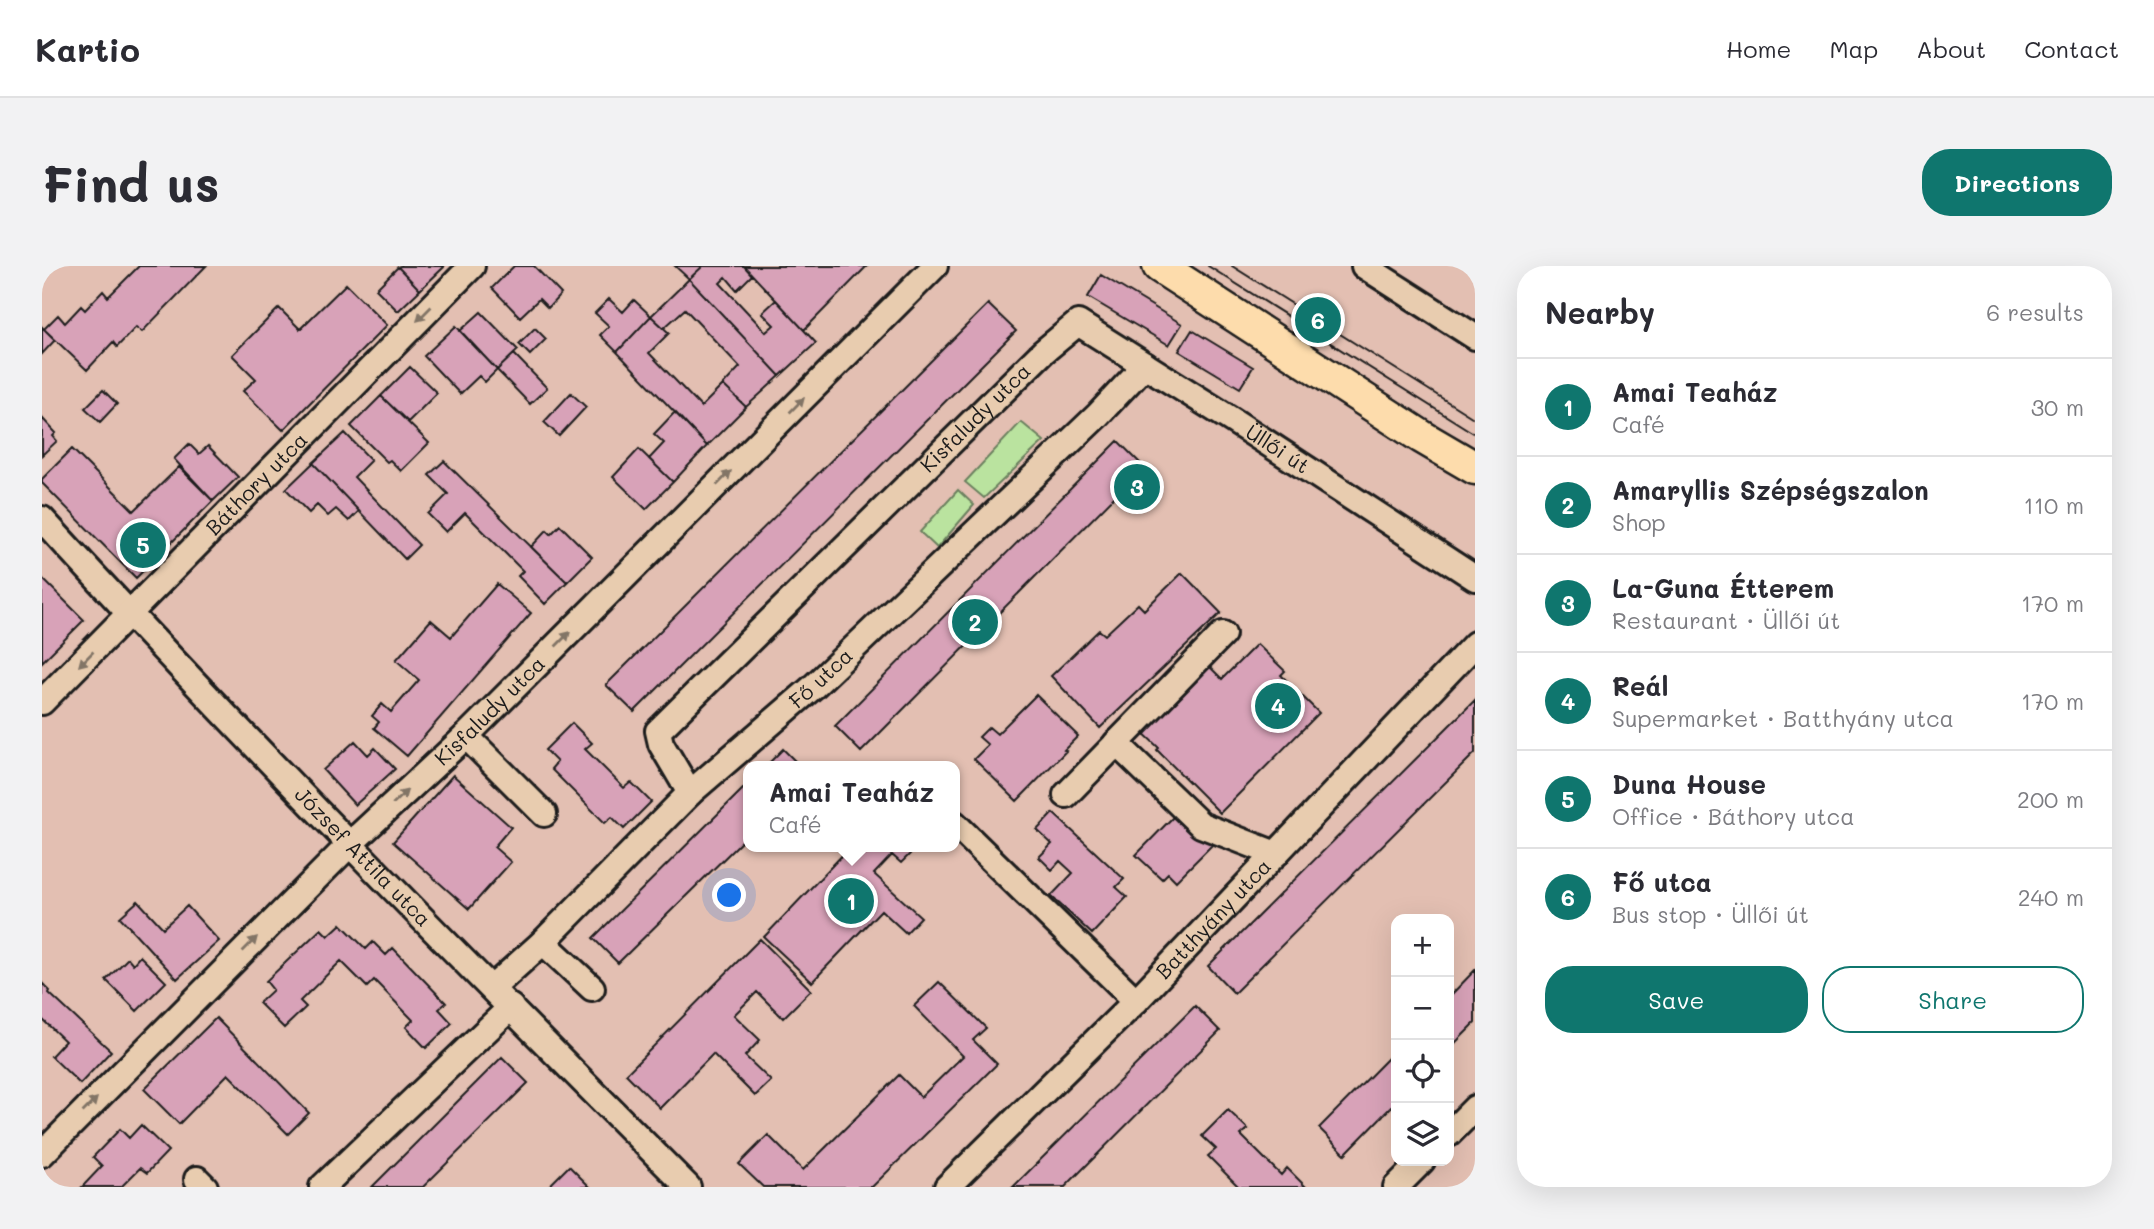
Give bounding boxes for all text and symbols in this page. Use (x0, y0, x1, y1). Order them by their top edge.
text: Kartio (35, 27, 140, 70)
text: Home (1726, 33, 1791, 64)
text: Map (1829, 33, 1878, 64)
text: About (1916, 33, 1986, 64)
text: Contact (2024, 33, 2119, 64)
button: Directions (1922, 149, 2112, 216)
text: Find us (42, 151, 220, 214)
text: Nearby (1545, 292, 1655, 332)
pin: 6 (1295, 294, 1341, 346)
text: 6 results (1986, 297, 2084, 327)
one-way arrow (416, 306, 433, 323)
street label: Kisfaludy utca (914, 357, 1036, 478)
text: Amai Teaház (1612, 375, 1777, 409)
text: 1 (1563, 392, 1573, 422)
text: 30 m (2031, 392, 2084, 422)
one-way arrow (788, 397, 804, 414)
text: Café (1612, 409, 1665, 439)
street label: Üllői út (1241, 417, 1315, 479)
street label: Báthory utca (199, 426, 313, 540)
pin: 3 (1114, 461, 1160, 513)
one-way arrow (715, 470, 732, 486)
text: Amaryllis Szépségszalon (1612, 473, 1929, 507)
text: 2 (1562, 490, 1574, 520)
text: 110 m (2024, 490, 2084, 520)
text: Shop (1612, 507, 1666, 537)
pin: 5 (120, 519, 166, 571)
text: La-Guna Étterem (1612, 571, 1834, 605)
text: 3 (1561, 588, 1575, 618)
text: 170 m (2021, 588, 2084, 618)
pin: 2 (952, 596, 998, 648)
text: Restaurant · Üllői út (1612, 605, 1840, 635)
one-way arrow (555, 630, 572, 647)
street label: Fő utca (783, 641, 858, 714)
one-way arrow (77, 650, 94, 667)
street label: Kisfaludy utca (428, 650, 550, 771)
text: Reál (1612, 669, 1668, 703)
pin: 4 (1255, 680, 1301, 732)
text: 4 (1561, 686, 1575, 716)
text: 170 m (2021, 686, 2084, 716)
text: Supermarket · Batthyány utca (1612, 703, 1954, 733)
popup (743, 761, 960, 852)
text: Duna House (1612, 767, 1766, 801)
text: Amai Teaház (769, 775, 934, 809)
street label: József Attila utca (290, 781, 438, 932)
text: 5 (1561, 784, 1575, 814)
text: 200 m (2017, 784, 2084, 814)
one-way arrow (391, 789, 409, 805)
text: Office · Báthory utca (1612, 801, 1854, 831)
text: Café (769, 809, 822, 839)
street label: Batthyány utca (1149, 852, 1276, 984)
text: Fő utca (1612, 865, 1712, 899)
pin: 1 (828, 875, 874, 927)
your location (712, 878, 746, 912)
text: 6 (1561, 882, 1575, 912)
text: 240 m (2018, 882, 2084, 912)
text: Bus stop · Üllői út (1612, 899, 1809, 929)
map controls (1391, 914, 1454, 1166)
button: + (1391, 914, 1454, 977)
one-way arrow (242, 936, 258, 953)
button: Save (1545, 966, 1808, 1033)
button: Share (1822, 966, 2084, 1033)
button: − (1391, 977, 1454, 1040)
button: locate (1391, 1040, 1454, 1103)
one-way arrow (81, 1098, 98, 1114)
button: layers (1391, 1103, 1454, 1166)

